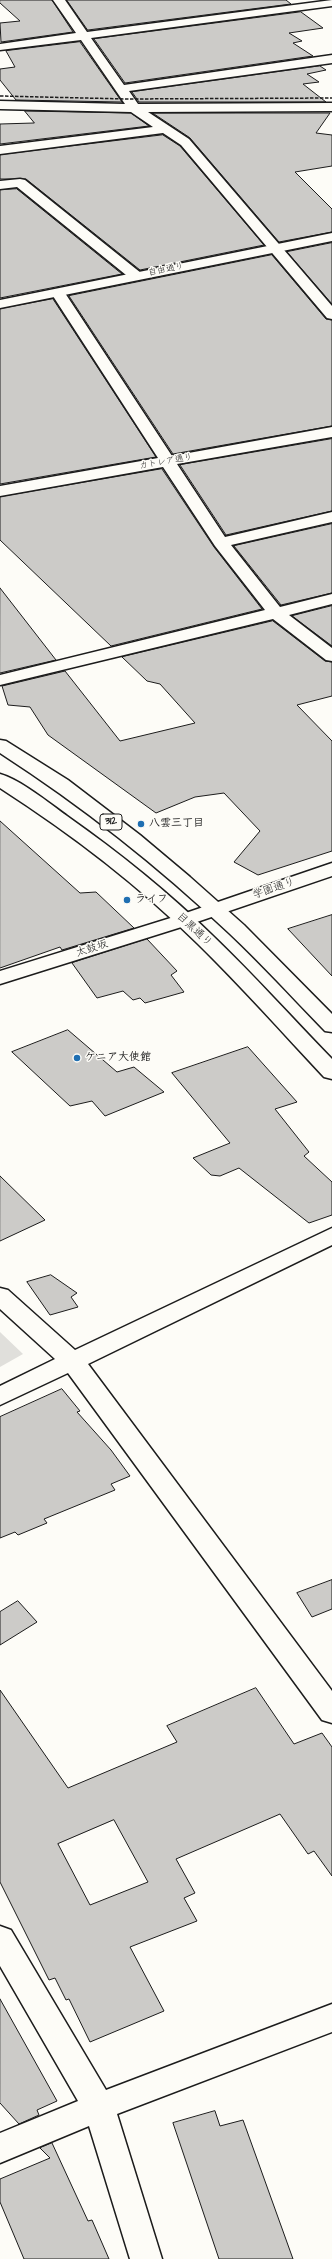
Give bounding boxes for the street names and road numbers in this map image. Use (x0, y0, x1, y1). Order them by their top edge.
street label: 自由通り (147, 261, 185, 279)
street label: カトレア通り (138, 452, 194, 472)
road number: 312 (100, 814, 122, 830)
street label: 学園通り (251, 876, 297, 902)
street label: 目黒通り (173, 910, 215, 950)
street label: 太鼓坂 (74, 938, 110, 960)

